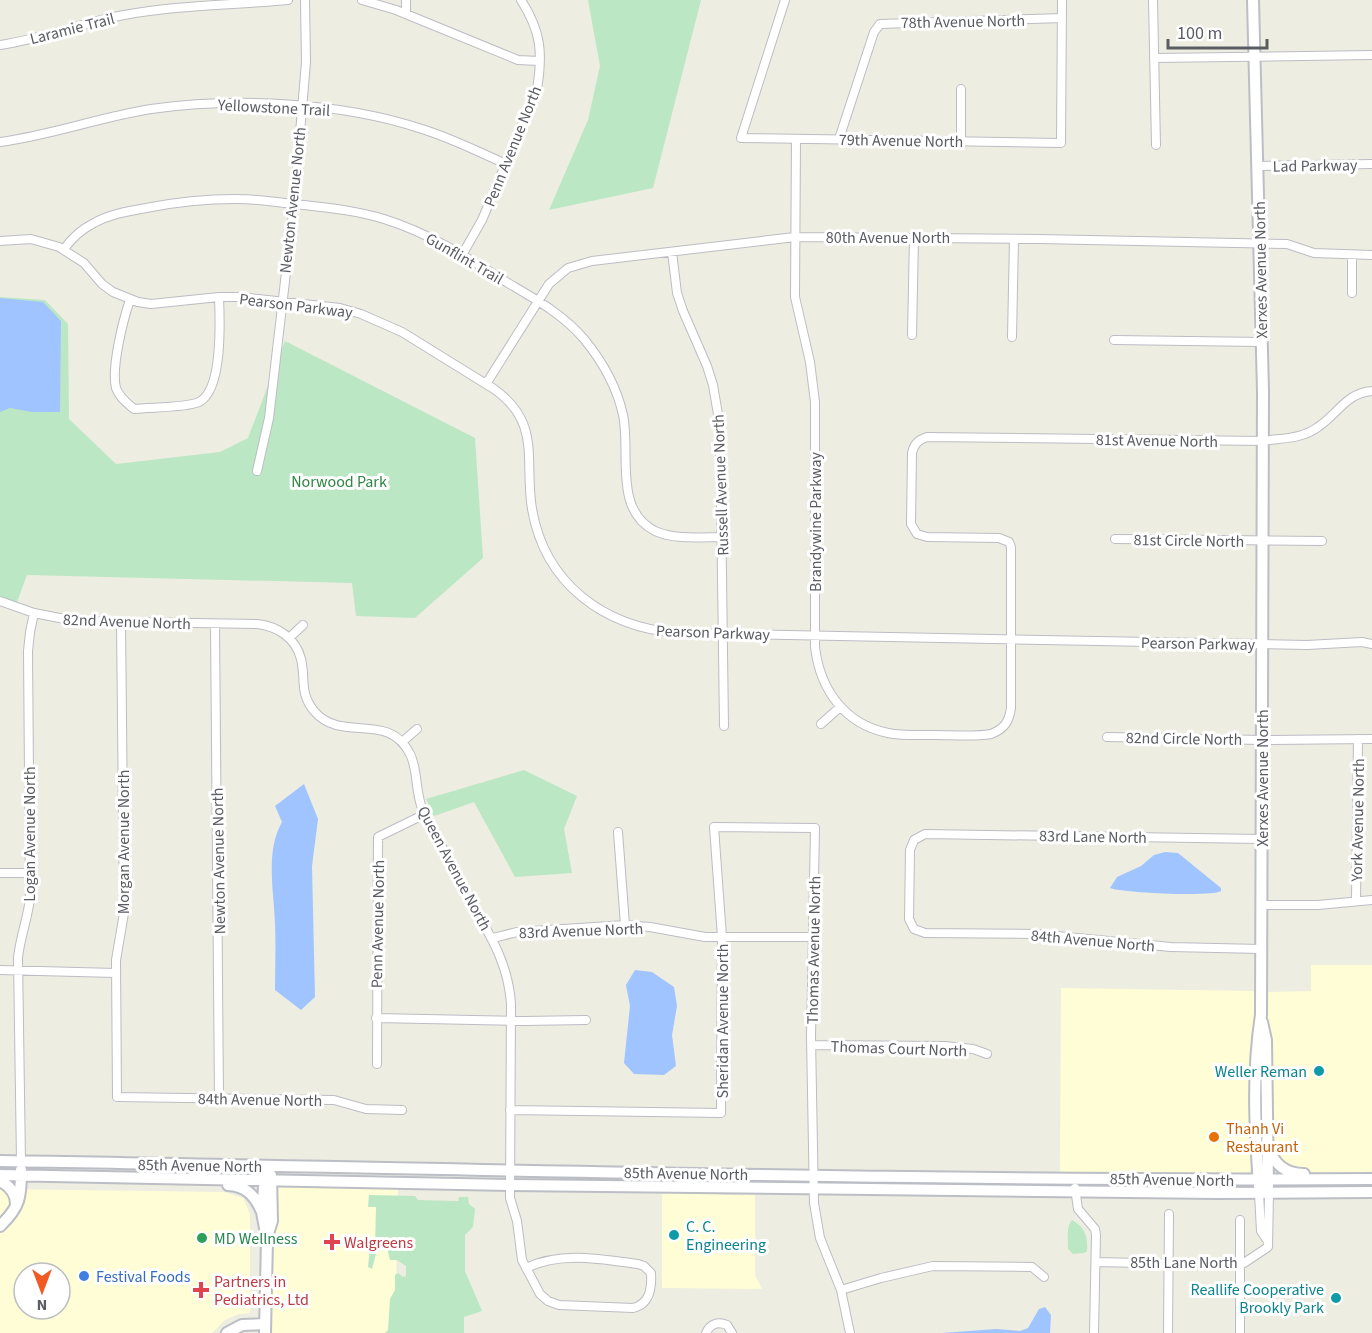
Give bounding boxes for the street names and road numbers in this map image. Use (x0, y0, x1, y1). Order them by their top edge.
street label: Laramie Trail (28, 8, 117, 50)
street label: 78th Avenue North (901, 10, 1025, 34)
street label: Penn Avenue North (479, 83, 547, 210)
street label: Yellowstone Trail (216, 94, 331, 122)
street label: Newton Avenue North (274, 126, 312, 274)
street label: 79th Avenue North (839, 129, 963, 153)
street label: Lad Parkway (1272, 154, 1358, 178)
street label: Xerxes Avenue North (1249, 201, 1273, 339)
street label: 80th Avenue North (826, 227, 950, 249)
street label: Gunflint Trail (422, 228, 507, 290)
street label: Pearson Parkway (238, 288, 354, 324)
street label: Russell Avenue North (708, 414, 734, 556)
street label: 81st Avenue North (1096, 429, 1218, 453)
street label: Brandywine Parkway (805, 452, 827, 592)
street label: 81st Circle North (1134, 529, 1244, 553)
street label: 82nd Avenue North (63, 609, 191, 635)
street label: Pearson Parkway (656, 620, 771, 646)
street label: Pearson Parkway (1141, 632, 1256, 656)
street label: Xerxes Avenue North (1252, 709, 1274, 847)
street label: 82nd Circle North (1126, 727, 1242, 751)
street label: York Avenue North (1346, 758, 1370, 883)
street label: Logan Avenue North (19, 766, 41, 902)
street label: Morgan Avenue North (113, 770, 135, 914)
street label: Newton Avenue North (207, 787, 231, 935)
street label: Queen Avenue North (412, 802, 496, 935)
street label: 83rd Lane North (1039, 825, 1147, 849)
street label: Penn Avenue North (366, 860, 390, 988)
street label: Thomas Avenue North (802, 876, 826, 1024)
street label: 83rd Avenue North (518, 918, 644, 944)
street label: 84th Avenue North (1030, 925, 1156, 957)
street label: Sheridan Avenue North (712, 944, 734, 1098)
street label: Thomas Court North (830, 1036, 968, 1062)
street label: 84th Avenue North (198, 1088, 322, 1112)
street label: 85th Avenue North (138, 1154, 262, 1178)
street label: 85th Avenue North (624, 1162, 748, 1186)
street label: 85th Avenue North (1110, 1168, 1234, 1192)
street label: 85th Lane North (1130, 1252, 1238, 1274)

